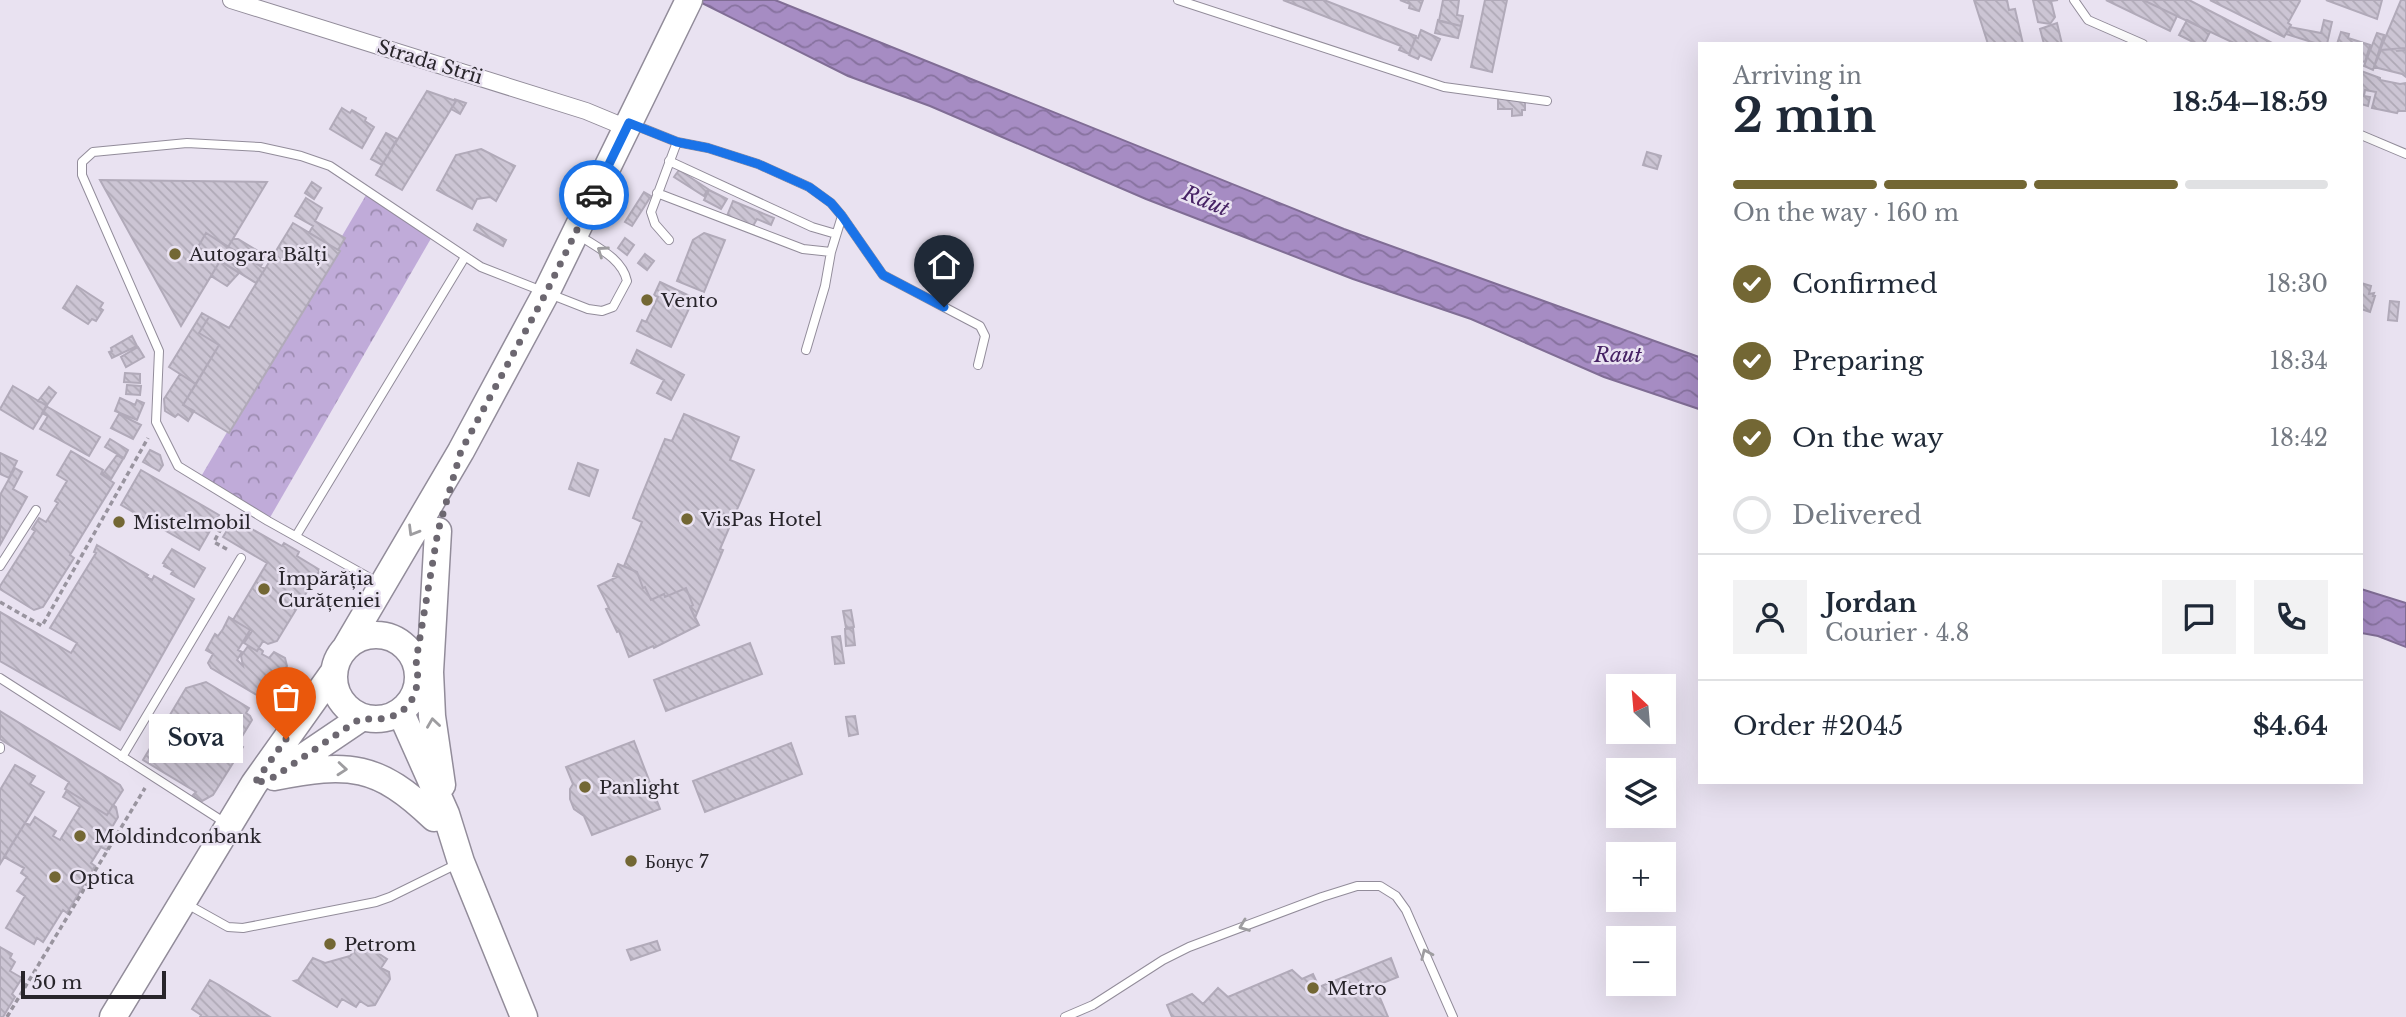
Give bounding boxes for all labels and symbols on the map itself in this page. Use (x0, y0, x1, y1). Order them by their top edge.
street label: Strada Strîi (375, 35, 486, 89)
courier (559, 160, 629, 230)
water label: Răut (1178, 180, 1233, 222)
pin (914, 235, 974, 307)
place label: Autogara Bălți (188, 243, 328, 266)
marker: Autogara Bălți (167, 246, 183, 262)
one-way arrow (597, 247, 610, 259)
place label: Vento (660, 289, 718, 312)
marker: Vento (639, 292, 655, 308)
water label: Raut (1593, 342, 1642, 368)
place label: VisPas Hotel (700, 508, 822, 531)
place label: Mistelmobil (133, 511, 251, 534)
marker: VisPas Hotel (679, 511, 695, 527)
marker: Mistelmobil (111, 514, 127, 530)
one-way arrow (409, 523, 422, 536)
place label: Împărăția Curățeniei (278, 567, 381, 612)
marker: Împărăția Curățeniei (256, 581, 272, 597)
pin (256, 667, 316, 739)
north arrow (1606, 674, 1676, 744)
callout: Sova (149, 714, 244, 764)
one-way arrow (426, 717, 441, 729)
one-way arrow (336, 761, 347, 776)
place label: Panlight (599, 776, 681, 799)
marker: Panlight (577, 779, 593, 795)
place label: Moldindconbank (94, 825, 262, 848)
marker: Moldindconbank (72, 828, 88, 844)
place label: Бонус 7 (645, 850, 709, 873)
marker: Бонус 7 (623, 853, 639, 869)
place label: Optica (69, 866, 135, 889)
marker: Optica (47, 869, 63, 885)
one-way arrow (1239, 918, 1251, 932)
place label: Petrom (344, 933, 416, 956)
marker: Petrom (322, 936, 338, 952)
one-way arrow (1420, 949, 1434, 962)
scale bar (21, 968, 166, 1000)
place label: Metro (1327, 977, 1387, 1000)
marker: Metro (1305, 980, 1321, 996)

